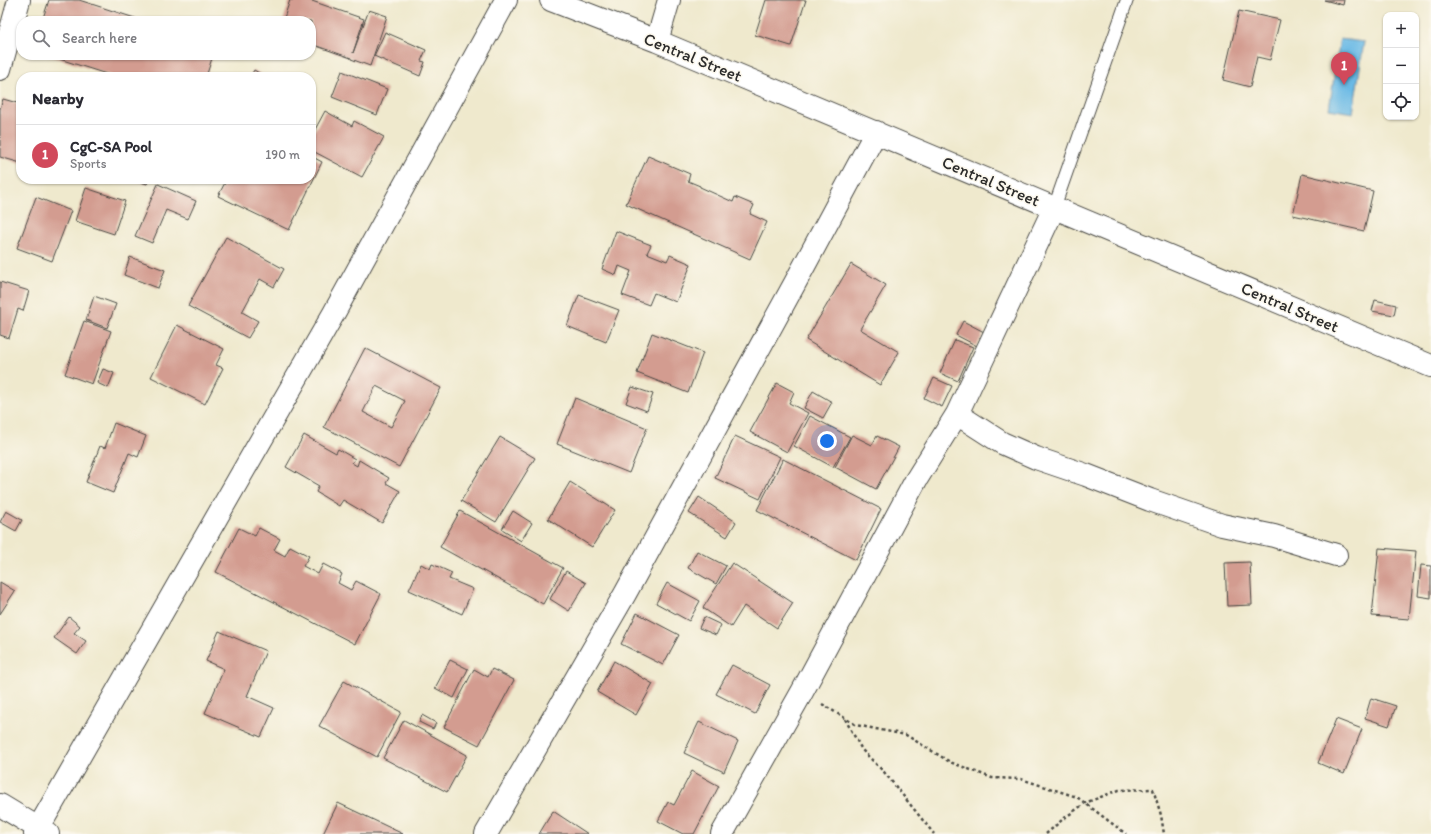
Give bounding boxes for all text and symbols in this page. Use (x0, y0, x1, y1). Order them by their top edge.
map controls (1383, 12, 1419, 120)
button: + (1383, 12, 1419, 48)
search box (16, 16, 316, 60)
icon: search (30, 27, 52, 49)
street label: Central Street (641, 28, 745, 86)
text: Search here (62, 29, 137, 47)
button: − (1383, 48, 1419, 84)
pin: 1 (1331, 52, 1357, 85)
button: locate (1383, 84, 1419, 120)
text: Nearby (32, 88, 84, 108)
text: CgC-SA Pool (70, 138, 152, 156)
text: 1 (42, 147, 48, 162)
text: 190 m (265, 147, 300, 162)
street label: Central Street (939, 151, 1043, 211)
text: Sports (70, 156, 106, 171)
street label: Central Street (1238, 277, 1342, 337)
your location (817, 431, 837, 451)

